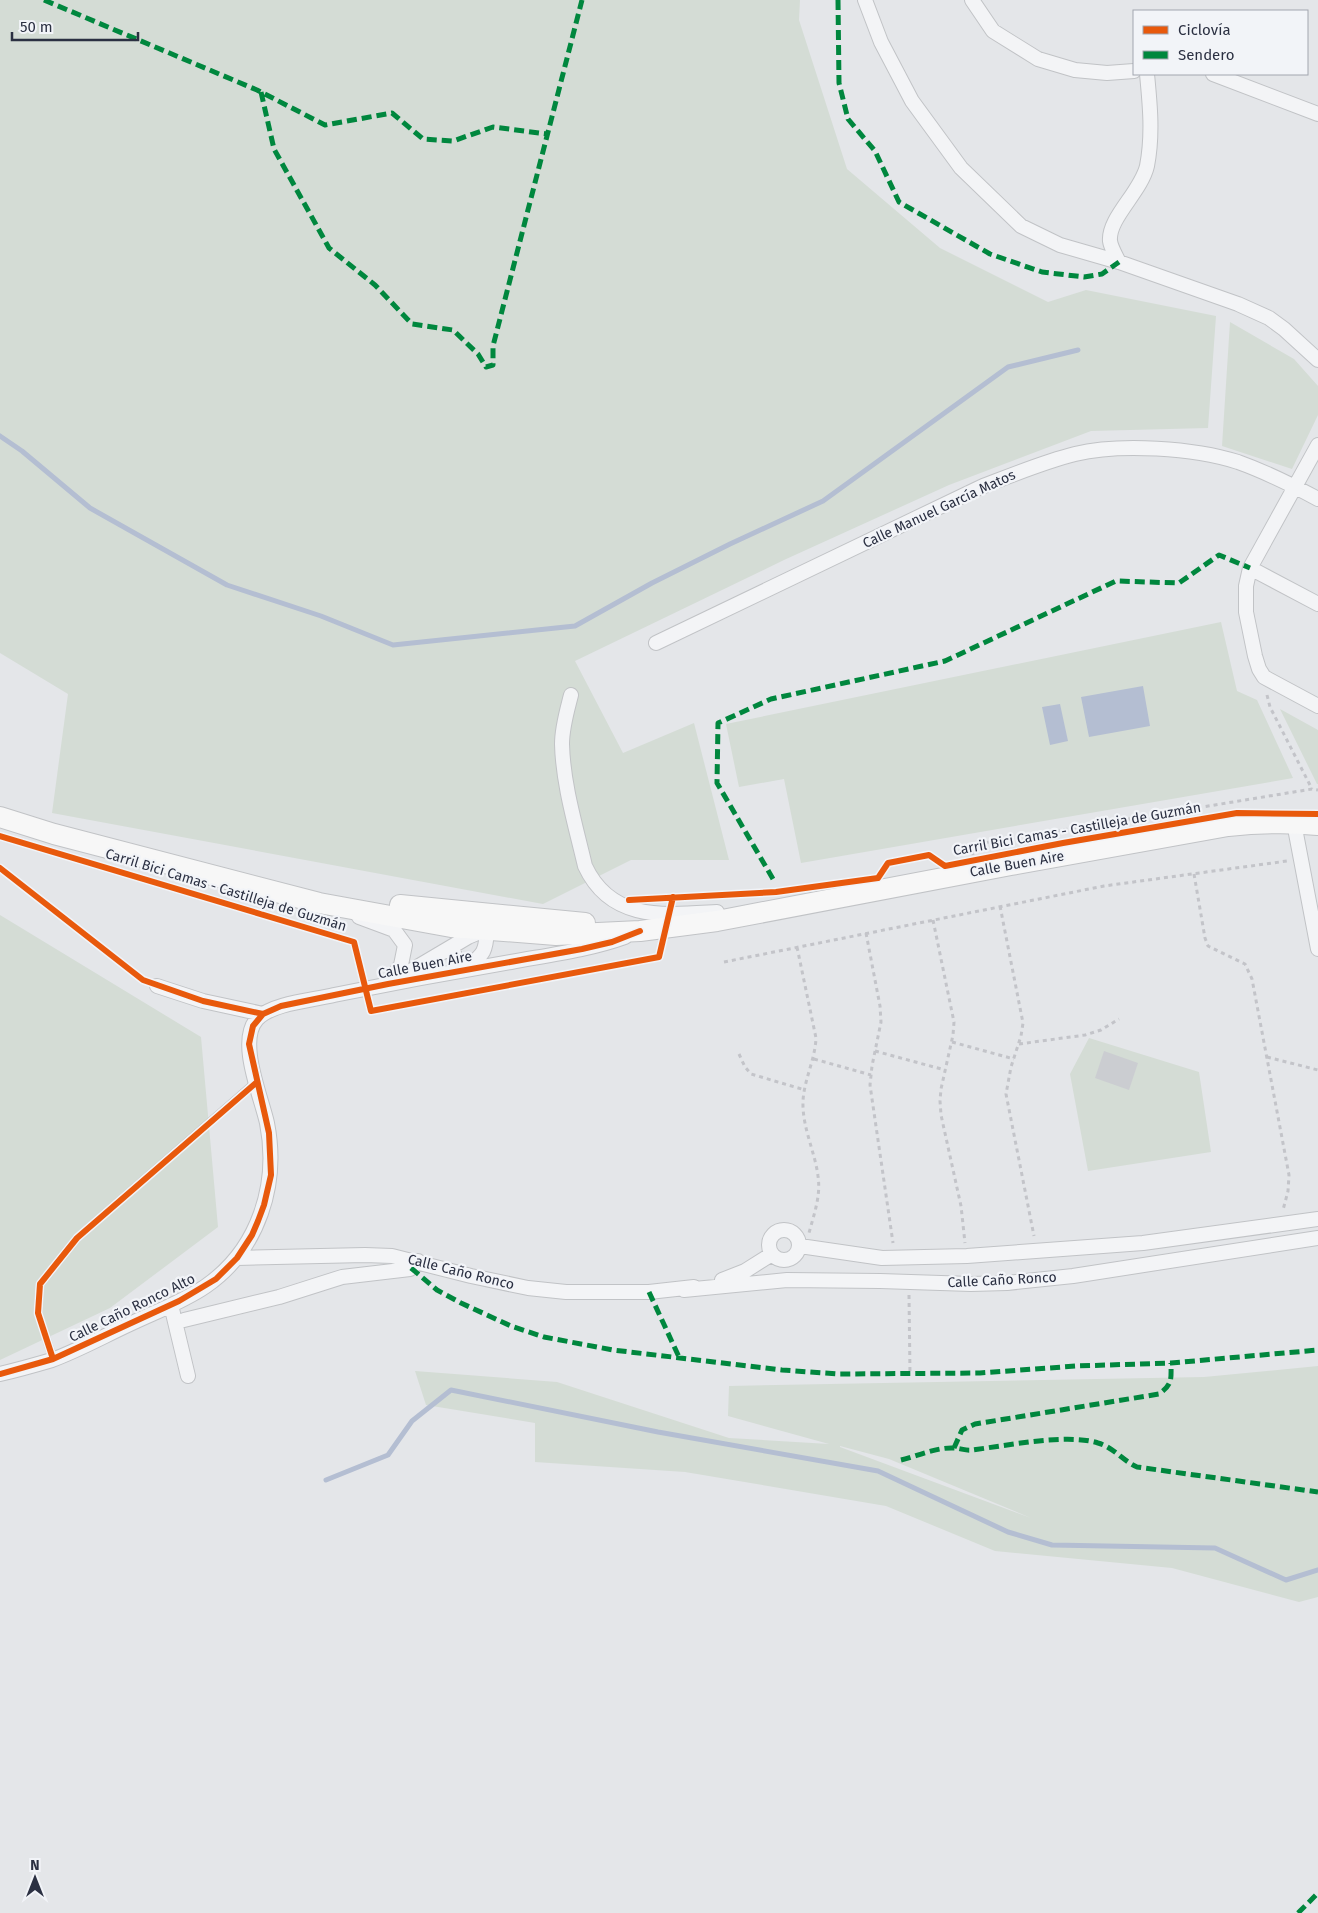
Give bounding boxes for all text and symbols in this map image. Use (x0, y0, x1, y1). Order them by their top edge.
scale bar (12, 10, 139, 42)
legend (1133, 10, 1308, 75)
text: 50 m (20, 18, 53, 36)
text: Ciclovía (1178, 21, 1231, 39)
text: Sendero (1178, 46, 1234, 64)
street label: Calle Manuel García Matos (860, 466, 1018, 552)
street label: Carril Bici Camas - Castilleja de Guzmán (952, 799, 1202, 859)
street label: Carril Bici Camas - Castilleja de Guzmán (103, 845, 349, 935)
street label: Calle Buen Aire (969, 847, 1065, 881)
street label: Calle Buen Aire (377, 948, 473, 982)
street label: Calle Caño Ronco (406, 1251, 516, 1293)
street label: Calle Caño Ronco (947, 1269, 1057, 1291)
street label: Calle Caño Ronco Alto (66, 1270, 198, 1346)
north arrow (10, 1853, 60, 1903)
text: N (30, 1857, 40, 1874)

